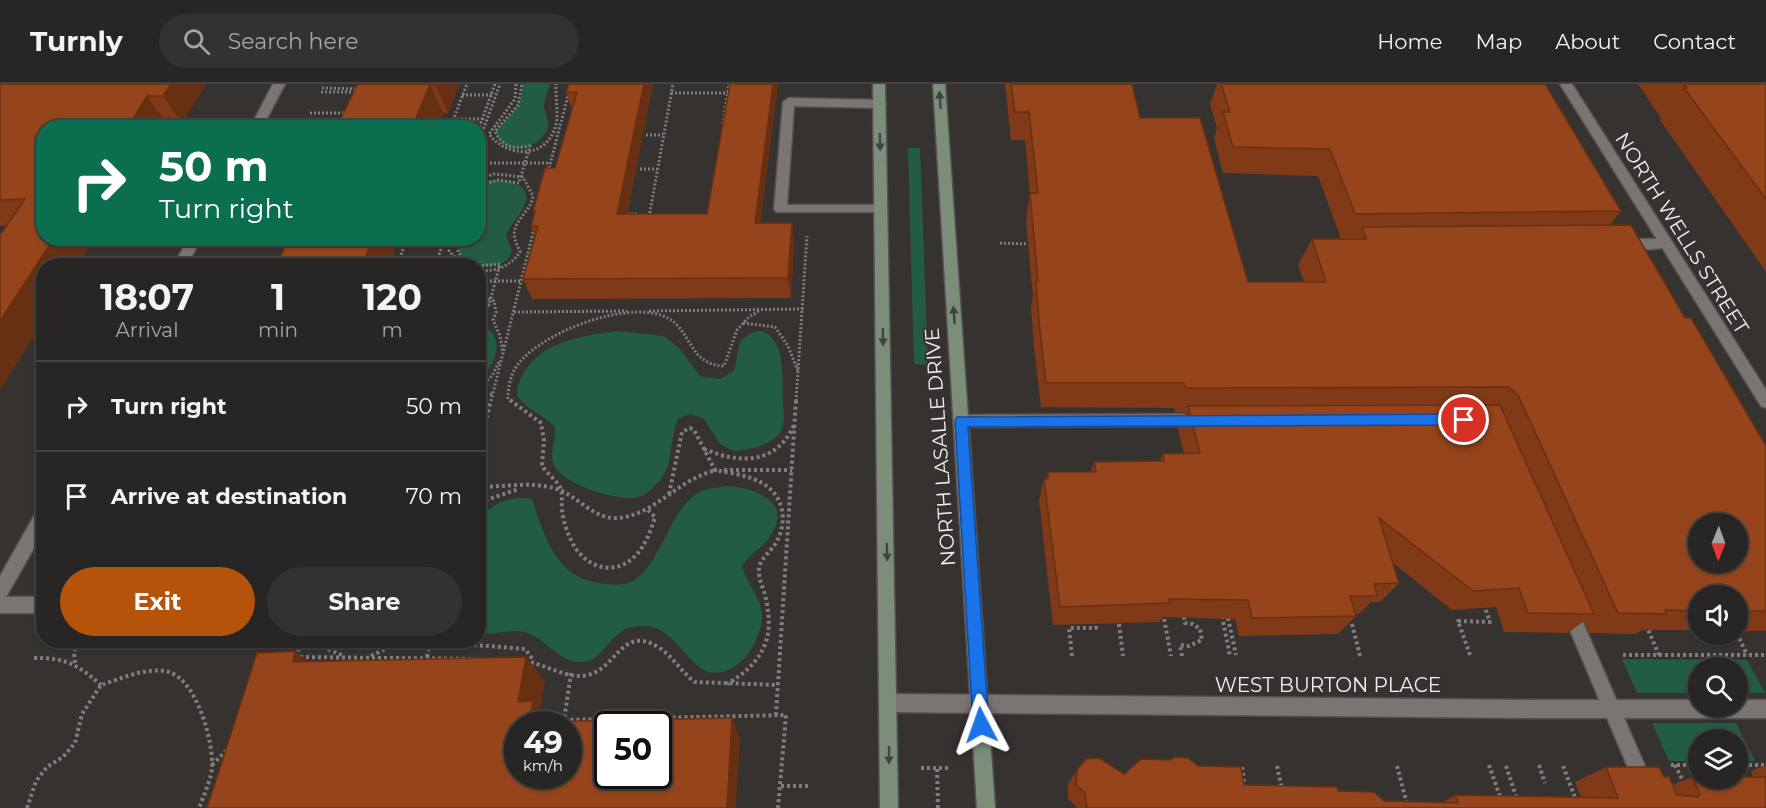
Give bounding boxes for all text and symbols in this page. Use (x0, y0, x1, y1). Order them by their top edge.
search box (159, 14, 579, 68)
text: Turnly (30, 24, 123, 58)
icon: search (180, 25, 213, 58)
text: Search here (228, 28, 359, 55)
text: Home (1377, 29, 1442, 54)
text: Map (1475, 29, 1522, 54)
text: About (1555, 29, 1620, 54)
text: Contact (1653, 29, 1736, 54)
one-way arrow (935, 90, 945, 109)
street label: NORTH WELLS STREET (1610, 128, 1754, 339)
one-way arrow (875, 133, 885, 152)
text: 50 m (159, 140, 268, 192)
icon: right (60, 144, 138, 222)
text: Turn right (159, 192, 294, 225)
text: 18:07 (100, 275, 194, 319)
text: 1 (271, 275, 285, 319)
text: 120 (362, 275, 422, 319)
one-way arrow (950, 306, 959, 325)
text: Arrival (115, 318, 179, 342)
text: min (258, 318, 298, 342)
text: m (381, 318, 403, 342)
street label: NORTH LASALLE DRIVE (920, 327, 960, 567)
one-way arrow (878, 328, 888, 347)
icon: right (60, 390, 93, 423)
text: Turn right (111, 393, 226, 420)
text: 50 m (406, 393, 462, 420)
pin (1438, 394, 1489, 445)
icon: arrive (1447, 403, 1480, 436)
icon: arrive (60, 480, 93, 513)
text: Arrive at destination (111, 483, 347, 510)
text: 70 m (406, 483, 462, 510)
north arrow (1688, 513, 1748, 573)
map controls (1688, 513, 1748, 789)
one-way arrow (882, 542, 892, 561)
button: Exit (60, 567, 255, 636)
button: Share (267, 567, 462, 636)
button: sound (1688, 585, 1748, 645)
button: search (1688, 657, 1748, 717)
street label: WEST BURTON PLACE (1215, 673, 1441, 697)
position arrow (949, 693, 1013, 757)
speed limit sign: 50 (594, 711, 672, 789)
text: 49 (523, 724, 563, 761)
button: layers (1688, 729, 1748, 789)
one-way arrow (884, 746, 894, 765)
text: km/h (523, 756, 563, 775)

